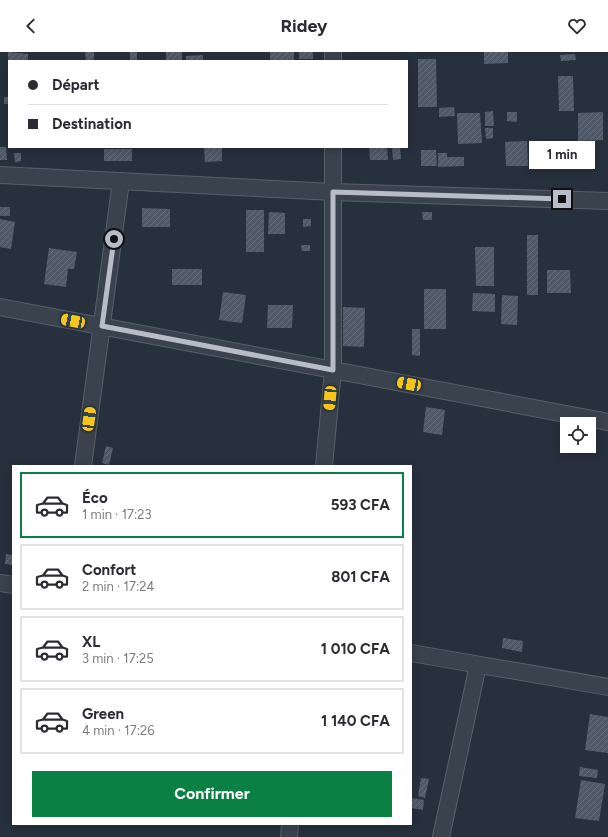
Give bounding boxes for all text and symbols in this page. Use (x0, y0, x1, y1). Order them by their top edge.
icon: back (20, 15, 42, 37)
text: Ridey (281, 15, 327, 37)
icon: heart (566, 15, 588, 37)
text: Départ (52, 76, 100, 94)
text: Destination (52, 115, 131, 133)
callout: 1 min (529, 141, 595, 169)
text: 1 min (547, 147, 577, 162)
route end (553, 190, 571, 208)
route start (105, 230, 123, 248)
car (60, 313, 86, 329)
car (396, 376, 422, 392)
car (323, 386, 337, 410)
car (81, 406, 97, 432)
map controls (560, 417, 596, 453)
button: locate (560, 417, 596, 453)
icon: car (34, 487, 70, 523)
text: Éco (82, 489, 108, 507)
text: 593 CFA (331, 496, 390, 514)
text: 1 min · 17:23 (82, 507, 152, 522)
icon: car (34, 559, 70, 595)
text: Confort (82, 561, 136, 579)
text: 801 CFA (331, 568, 390, 586)
text: 2 min · 17:24 (82, 579, 155, 594)
icon: car (34, 631, 70, 667)
text: XL (82, 633, 100, 651)
text: 1 010 CFA (321, 640, 390, 658)
text: 3 min · 17:25 (82, 651, 154, 666)
icon: car (34, 703, 70, 739)
text: Green (82, 705, 124, 723)
text: 1 140 CFA (321, 712, 390, 730)
text: 4 min · 17:26 (82, 723, 155, 738)
button: Confirmer (32, 771, 392, 817)

